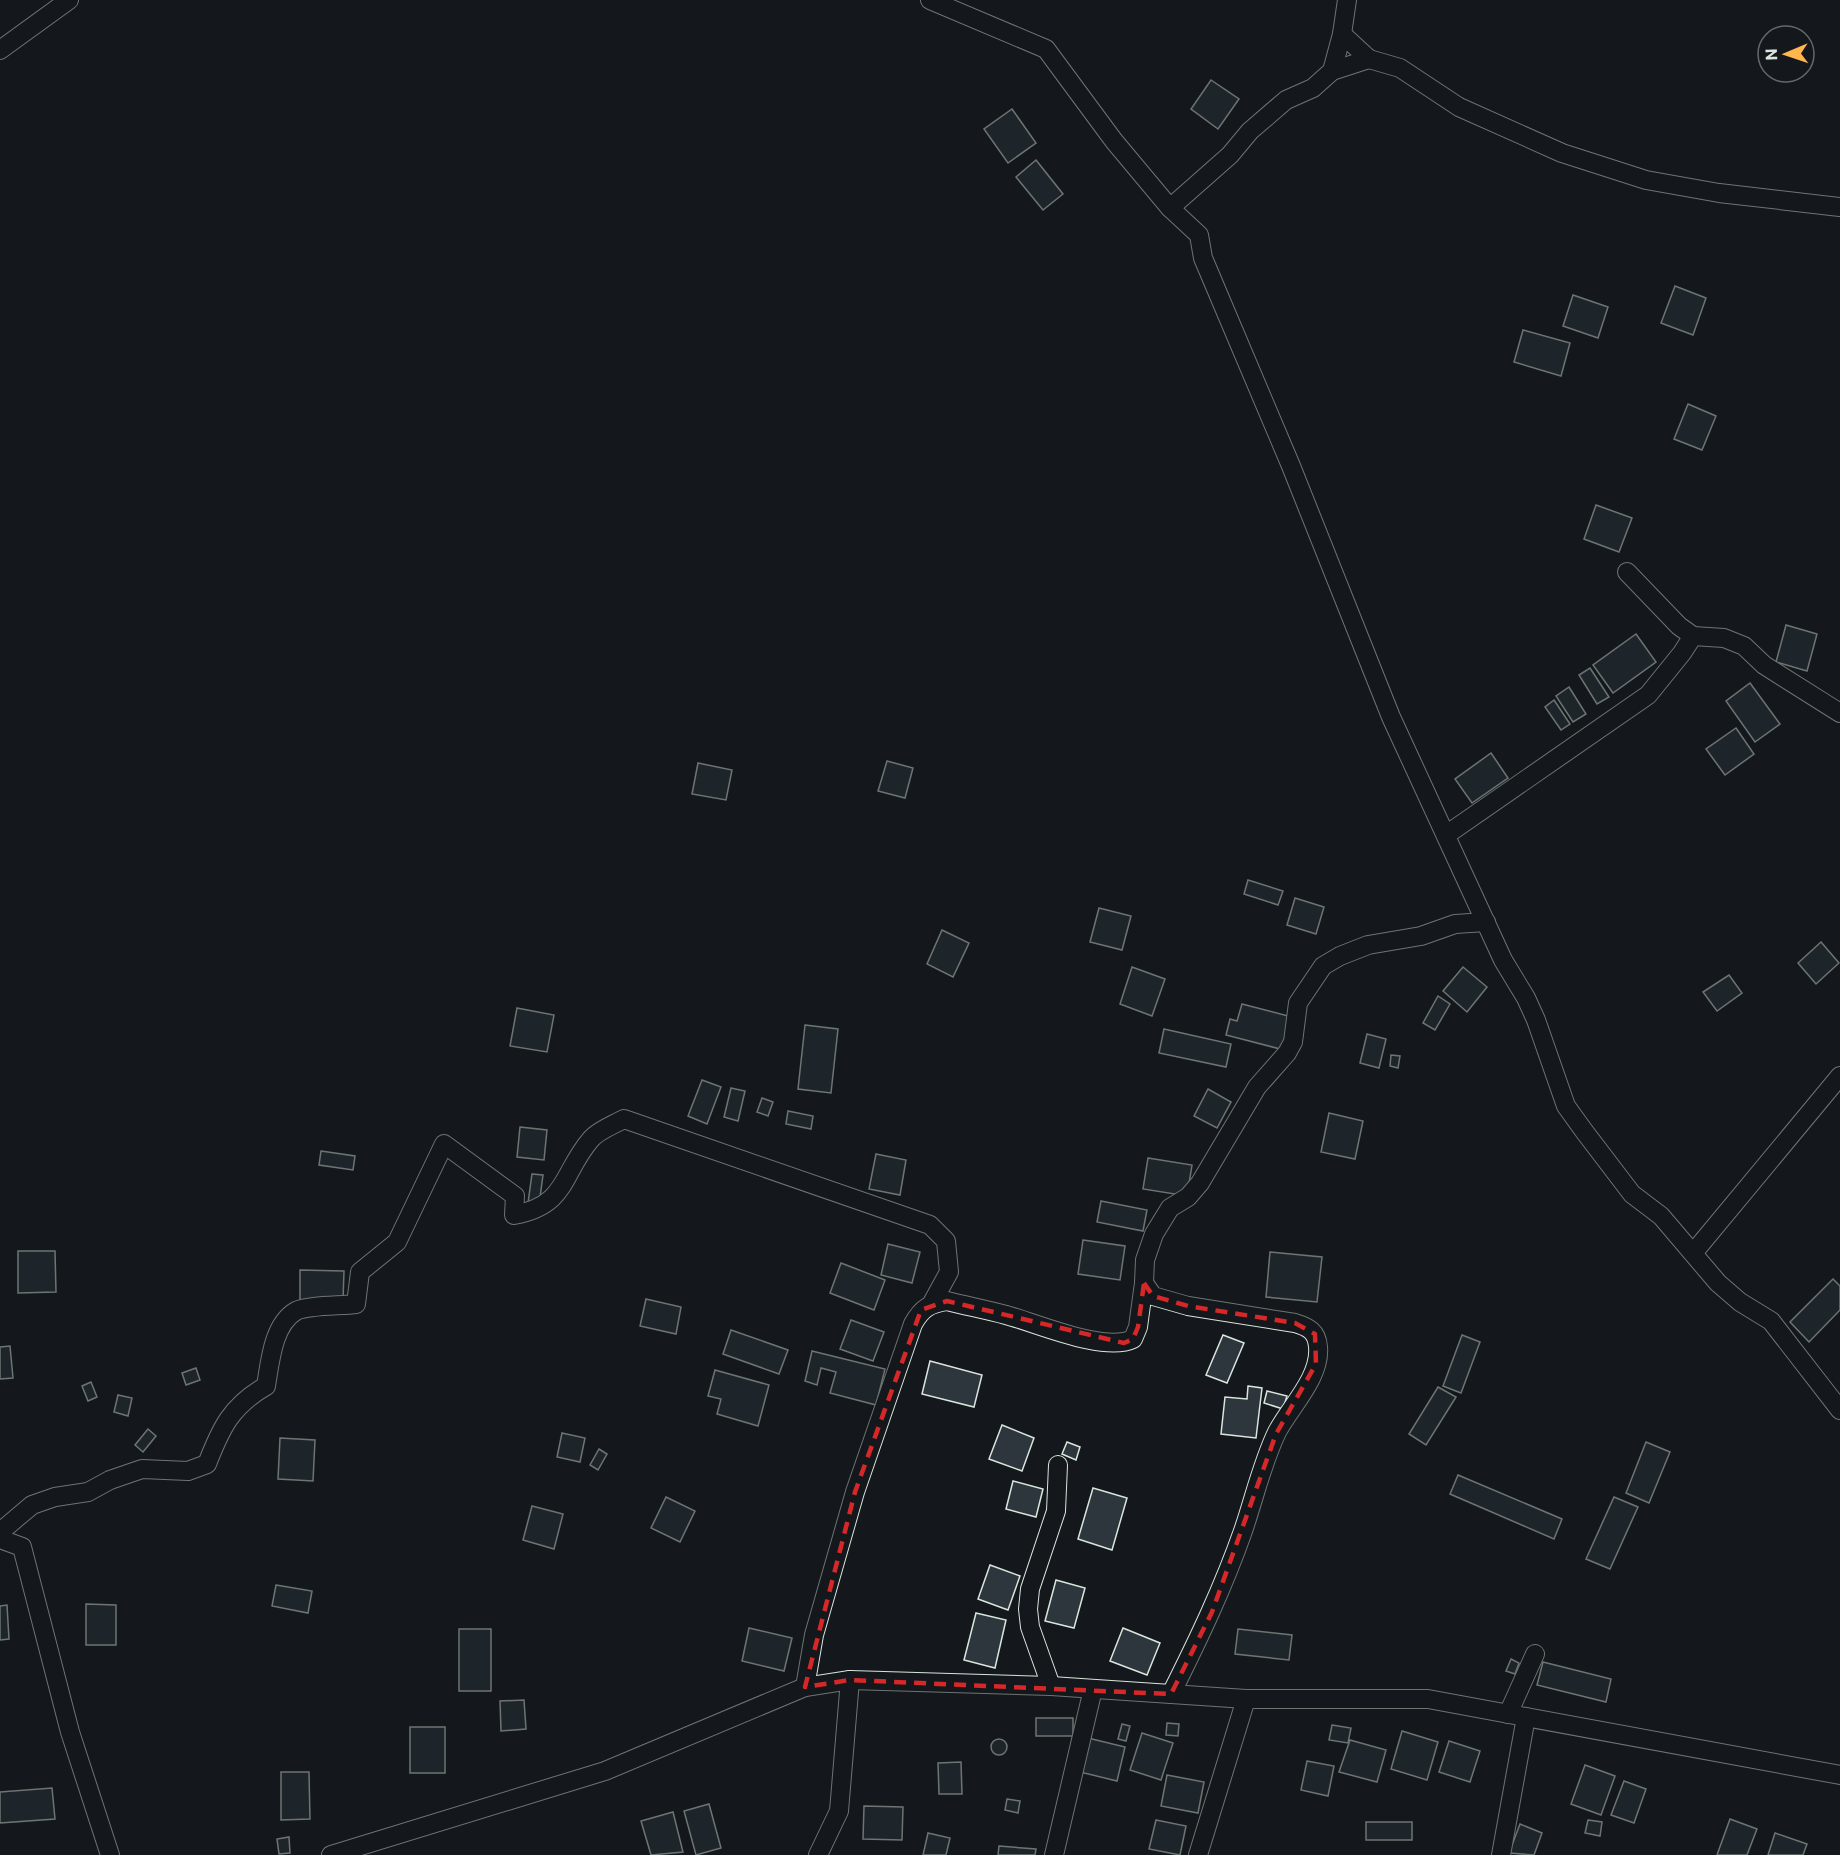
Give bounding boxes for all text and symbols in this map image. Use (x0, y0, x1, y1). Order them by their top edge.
north arrow (1756, 24, 1816, 84)
text: N (1761, 48, 1780, 61)

